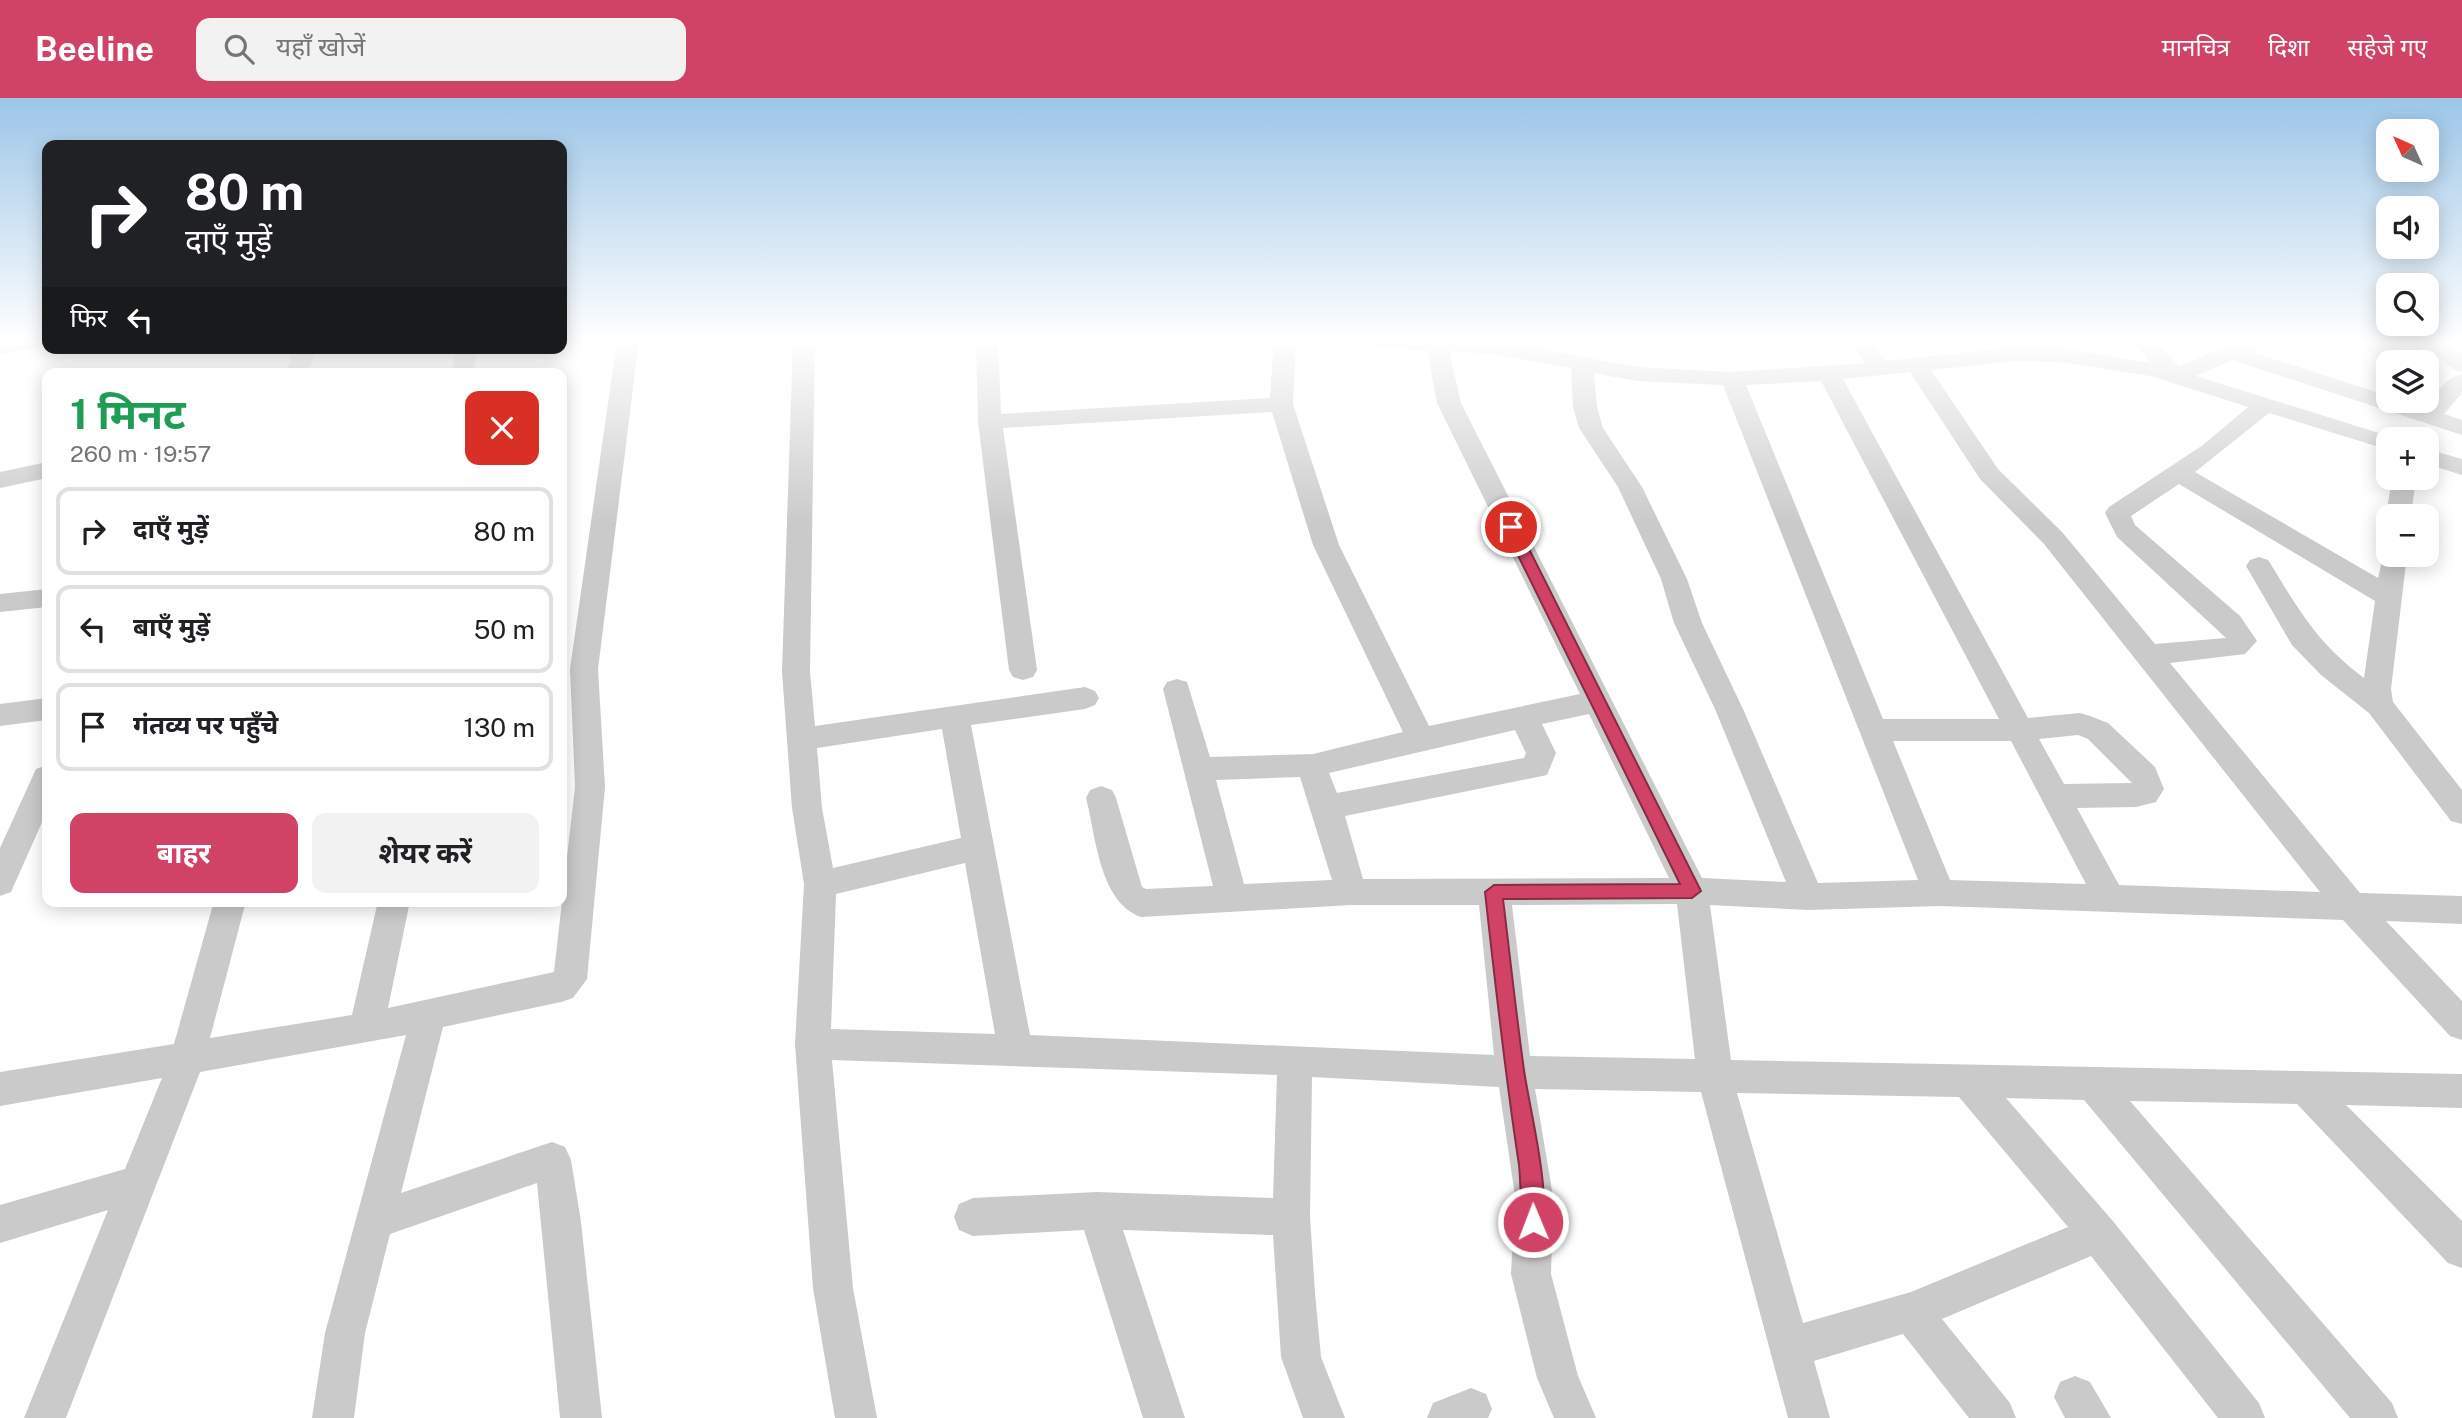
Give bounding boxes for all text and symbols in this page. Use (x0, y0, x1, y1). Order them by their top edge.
search box (196, 18, 686, 81)
text: Beeline (35, 30, 154, 68)
icon: search (220, 30, 258, 68)
text: यहाँ खोजें (276, 31, 365, 62)
text: मानचित्र (2162, 33, 2230, 61)
text: दिशा (2268, 33, 2310, 61)
text: सहेजे गए (2348, 33, 2427, 61)
north arrow (2376, 119, 2440, 182)
map controls (2376, 119, 2439, 567)
text: 80 m (185, 163, 304, 221)
icon: right (70, 168, 161, 259)
button: sound (2376, 196, 2439, 259)
text: दाएँ मुड़ें (185, 222, 272, 259)
button: search (2376, 273, 2439, 336)
icon: left (121, 301, 159, 339)
text: फिर (70, 302, 107, 333)
button: layers (2376, 350, 2439, 413)
text: 1 मिनट (70, 389, 186, 438)
button: close (465, 391, 539, 465)
button: + (2376, 427, 2439, 490)
text: 260 m · 19:57 (70, 440, 211, 467)
pin (1481, 497, 1541, 557)
button: − (2376, 504, 2439, 567)
icon: arrive (1492, 508, 1530, 546)
icon: right (74, 512, 112, 550)
text: दाएँ मुड़ें (133, 513, 209, 544)
text: 80 m (474, 516, 535, 547)
icon: left (74, 610, 112, 648)
text: बाएँ मुड़ें (133, 611, 210, 642)
text: 50 m (474, 614, 535, 645)
icon: arrive (74, 708, 112, 746)
text: गंतव्य पर पहुँचे (133, 709, 278, 740)
text: 130 m (463, 712, 535, 743)
button: बाहर (70, 813, 298, 893)
button: शेयर करें (312, 813, 539, 893)
position arrow (1496, 1185, 1570, 1259)

